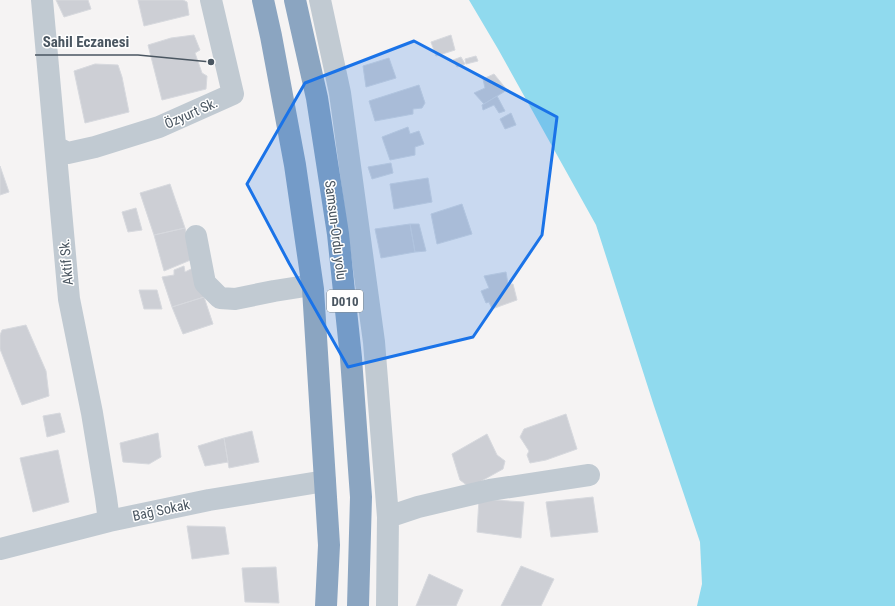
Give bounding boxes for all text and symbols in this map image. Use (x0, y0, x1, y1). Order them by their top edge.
callout: Sahil Eczanesi (35, 28, 138, 55)
text: Sahil Eczanesi (43, 33, 129, 51)
street label: Özyurt Sk. (162, 94, 220, 132)
street label: Samsun-Ordu yolu (322, 179, 350, 281)
street label: Aktif Sk. (56, 238, 76, 286)
road number: D010 (327, 290, 363, 312)
street label: Bağ Sokak (131, 496, 192, 524)

